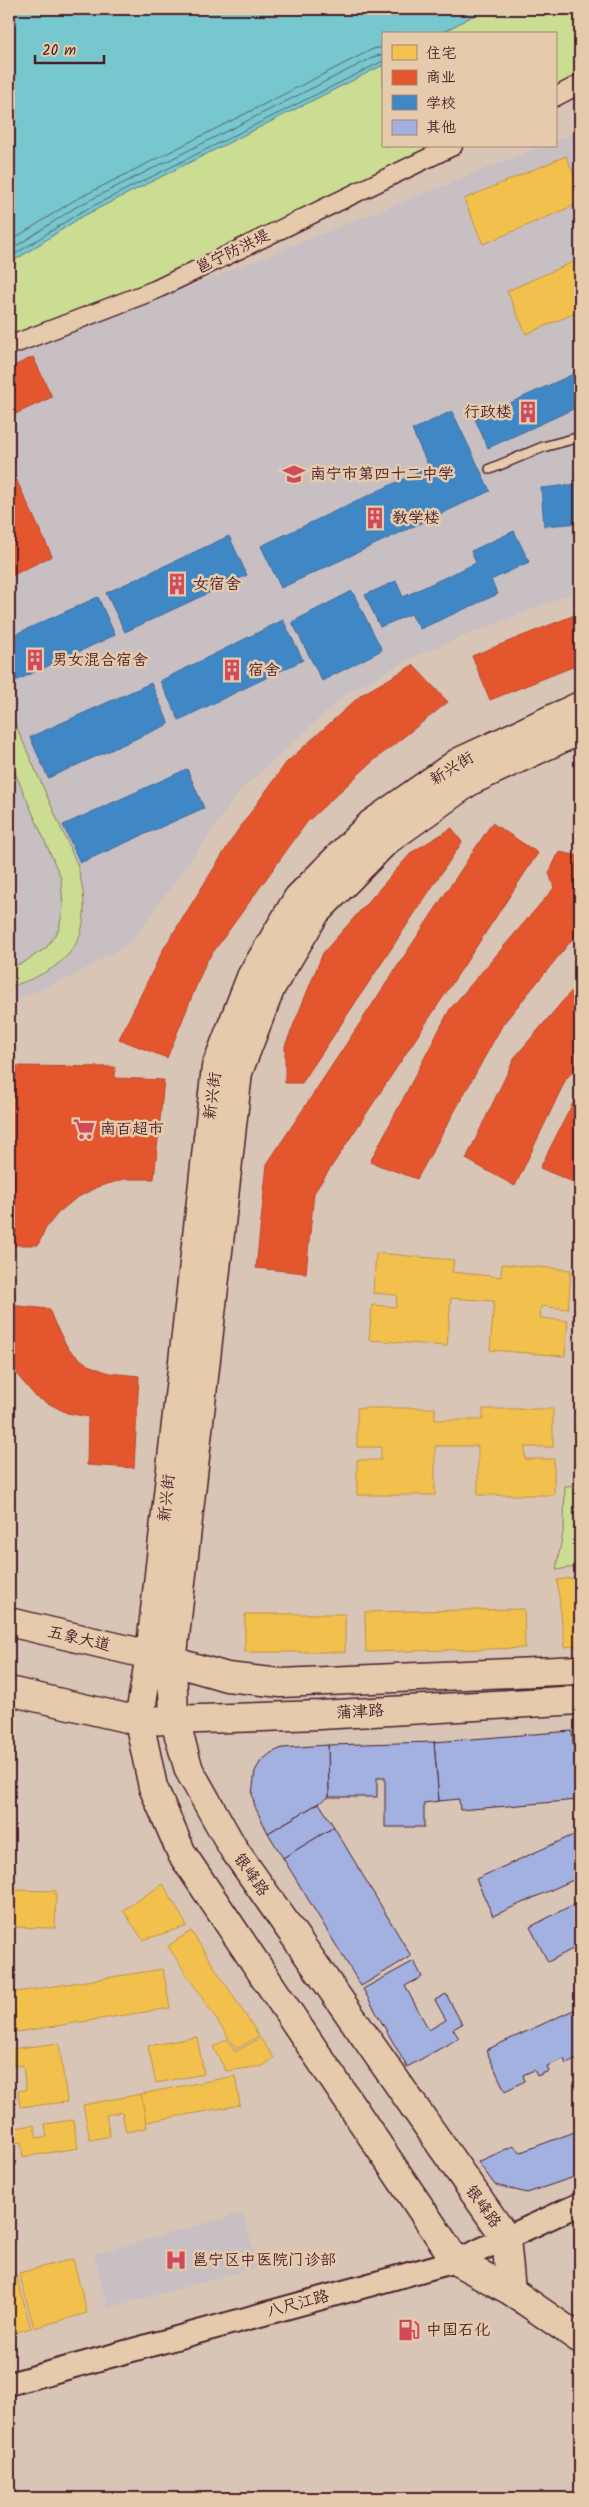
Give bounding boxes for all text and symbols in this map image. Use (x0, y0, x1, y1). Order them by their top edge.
scale bar (35, 32, 104, 64)
legend (382, 32, 556, 148)
text: 20 m (42, 39, 76, 63)
text: 住宅 (426, 42, 456, 66)
text: 商业 (426, 66, 456, 90)
text: 学校 (426, 92, 456, 116)
text: 其他 (426, 116, 456, 140)
street label: 邕宁防洪堤 (192, 223, 274, 281)
building icon: 行政楼 (515, 399, 541, 425)
place label: 行政楼 (464, 400, 512, 425)
school or university icon: 南宁市第四十二中学 (281, 461, 307, 487)
place label: 南宁市第四十二中学 (310, 462, 454, 487)
building icon: 教学楼 (362, 505, 388, 531)
place label: 教学楼 (392, 506, 440, 531)
building icon: 女宿舍 (164, 571, 190, 597)
place label: 女宿舍 (193, 572, 241, 597)
building icon: 男女混合宿舍 (22, 647, 48, 673)
place label: 男女混合宿舍 (52, 648, 148, 673)
building icon: 宿舍 (219, 657, 245, 683)
place label: 宿舍 (248, 658, 280, 683)
street label: 新兴街 (425, 746, 479, 792)
street label: 新兴街 (198, 1071, 228, 1121)
supermarket icon: 南百超市 (71, 1116, 97, 1142)
place label: 南百超市 (100, 1117, 164, 1142)
street label: 新兴街 (152, 1473, 182, 1523)
street label: 五象大道 (45, 1620, 113, 1658)
street label: 蒲津路 (335, 1698, 385, 1726)
street label: 银峰路 (227, 1848, 275, 1902)
street label: 银峰路 (459, 2180, 507, 2234)
hospital icon: 邕宁区中医院门诊部 (163, 2247, 189, 2273)
place label: 邕宁区中医院门诊部 (192, 2248, 336, 2273)
street label: 八尺江路 (264, 2284, 332, 2324)
fuel station icon: 中国石化 (396, 2317, 422, 2343)
place label: 中国石化 (426, 2318, 490, 2343)

